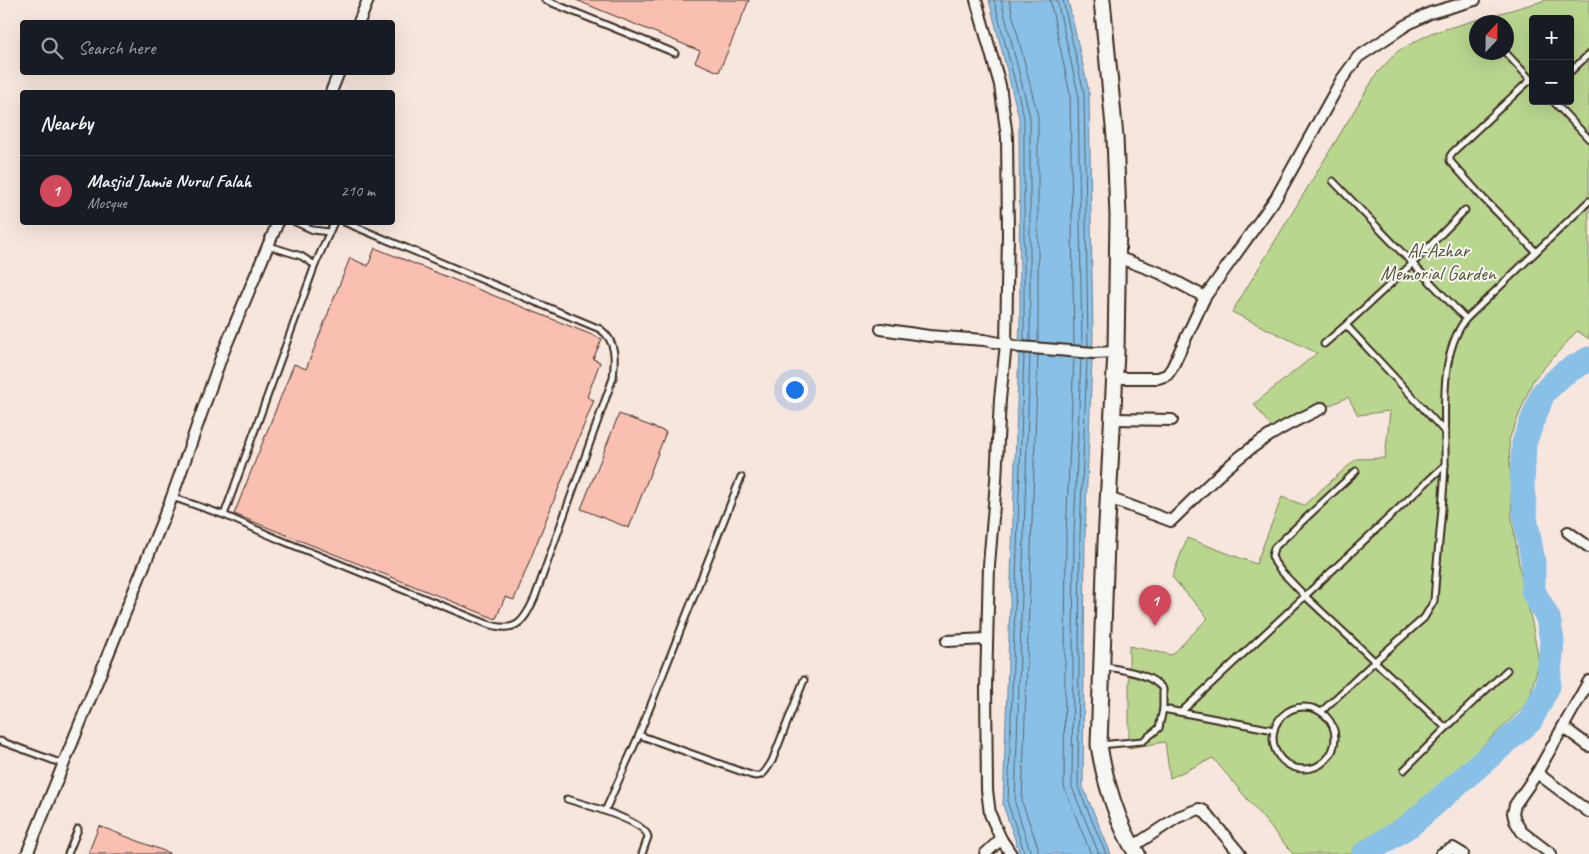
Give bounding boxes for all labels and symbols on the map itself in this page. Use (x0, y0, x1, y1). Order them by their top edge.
north arrow (1469, 15, 1514, 60)
park label: Al-Azhar Memorial Garden (1380, 238, 1497, 286)
your location (782, 377, 808, 403)
pin: 1 (1139, 585, 1171, 626)

